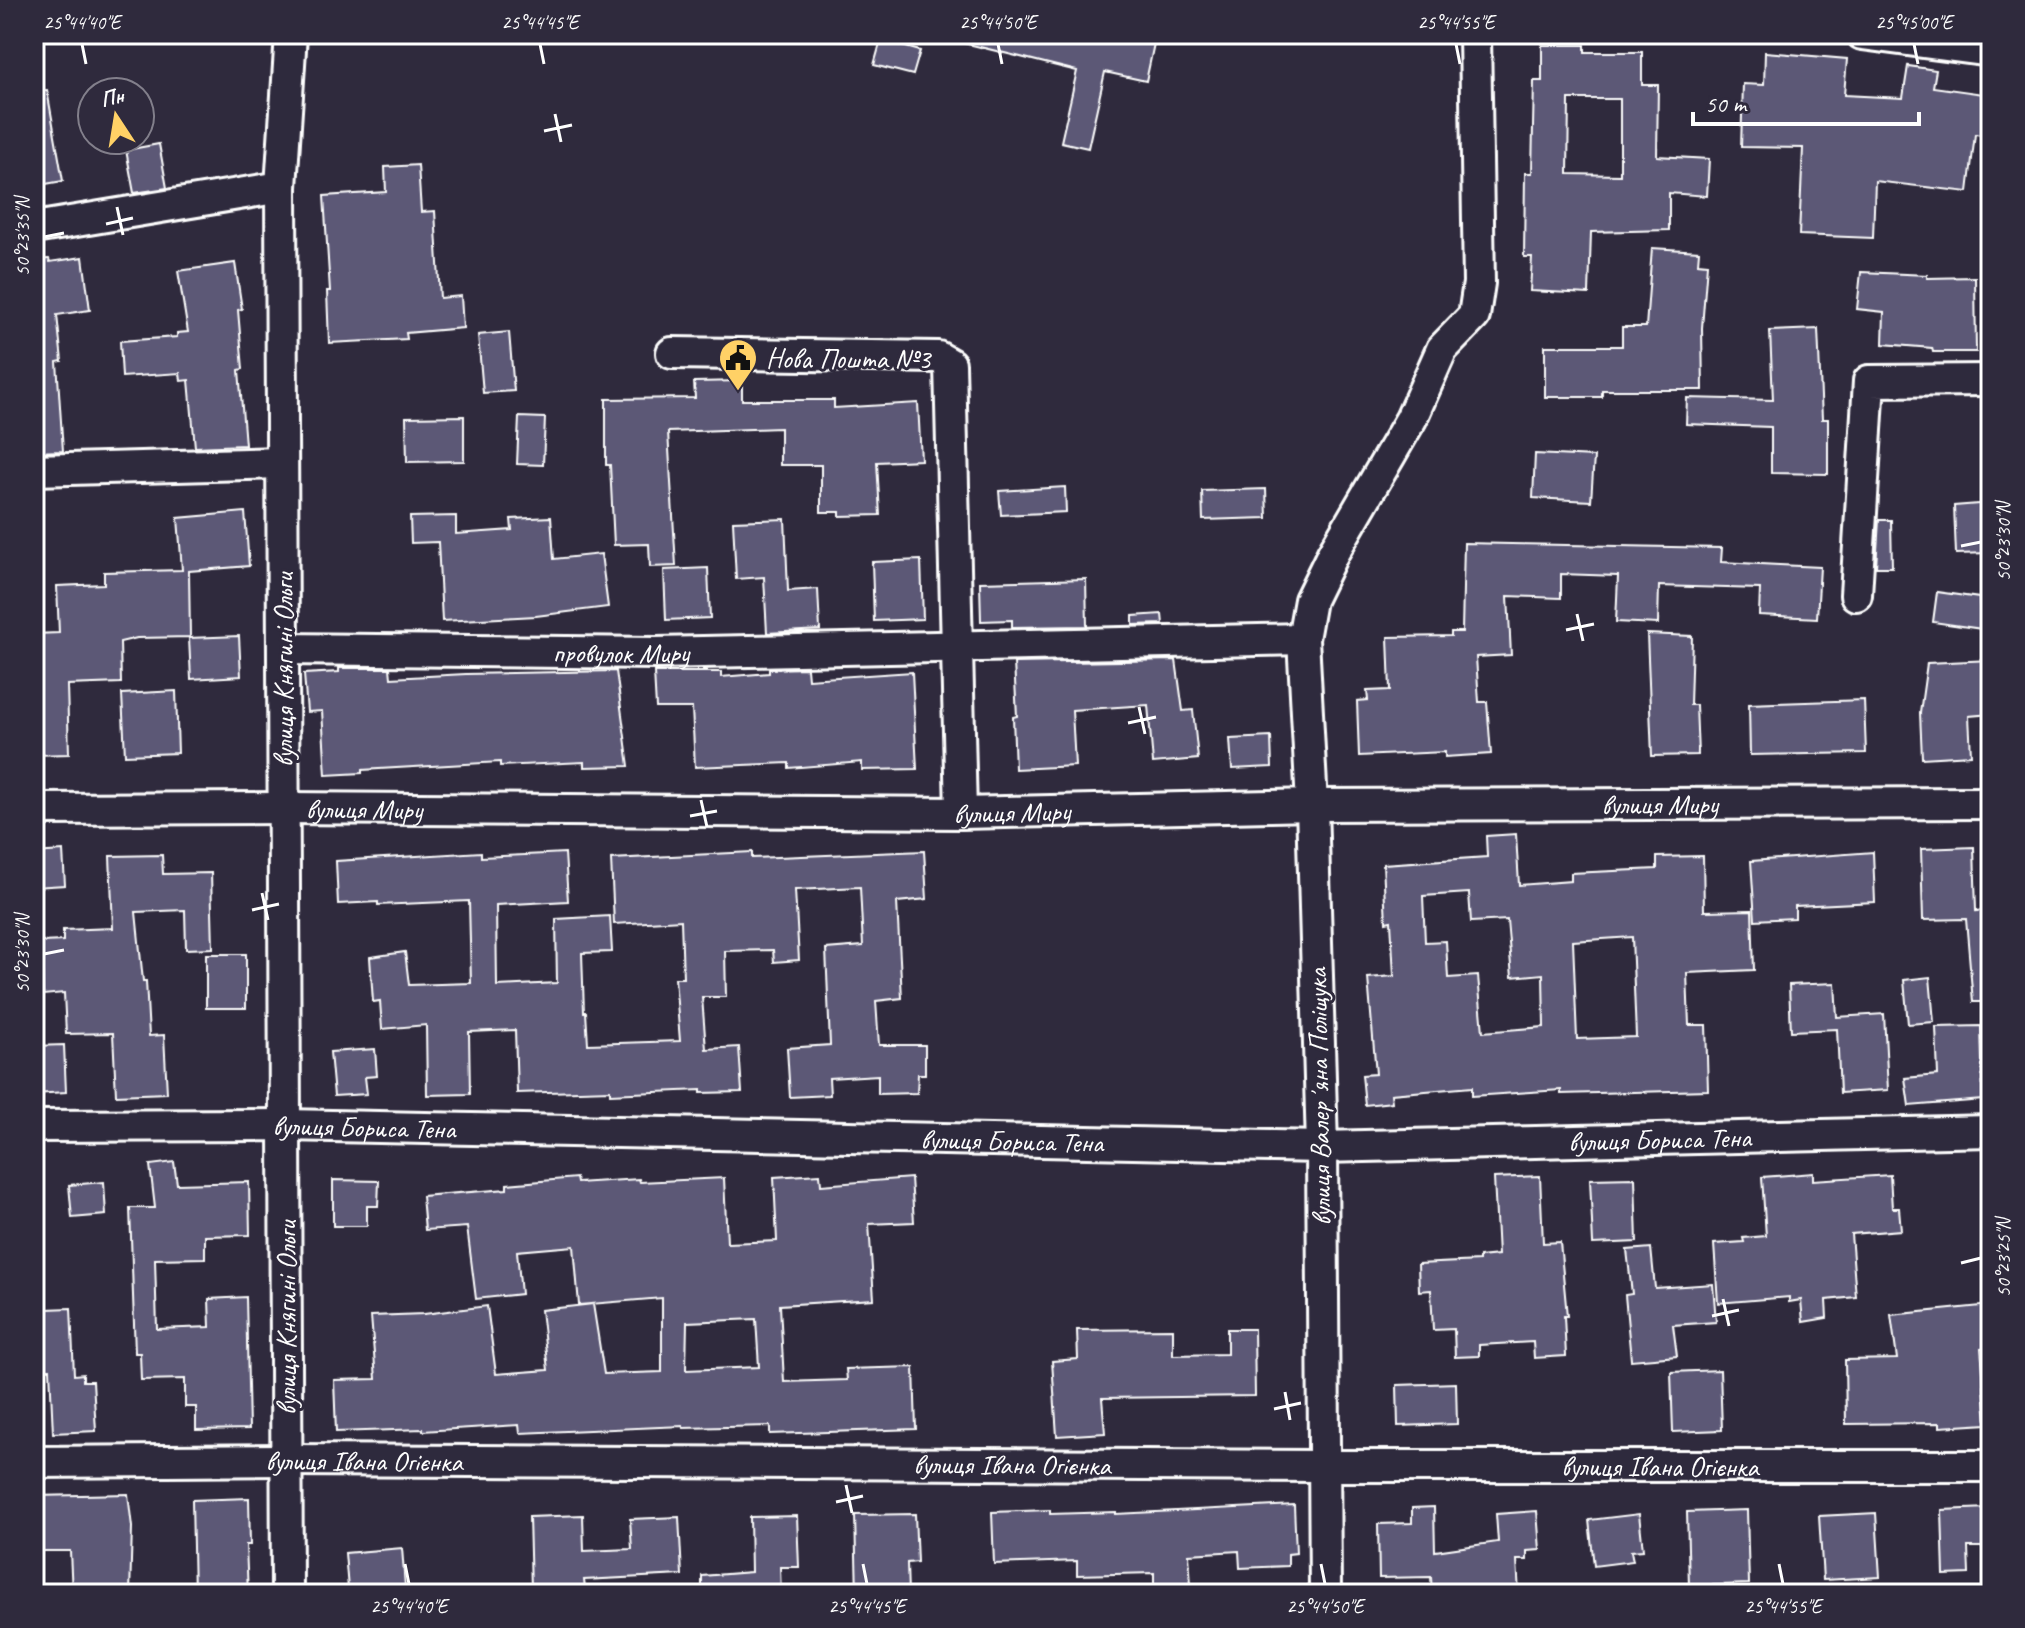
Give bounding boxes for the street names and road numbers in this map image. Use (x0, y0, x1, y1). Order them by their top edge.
street label: вулиця Княгині Ольги (266, 571, 301, 767)
street label: провулок Миру (553, 634, 692, 671)
street label: вулиця Миру (1602, 786, 1721, 822)
street label: вулиця Миру (306, 791, 425, 827)
street label: вулиця Миру (954, 793, 1073, 831)
street label: вулиця Валерʼяна Поліщука (1299, 966, 1339, 1226)
street label: вулиця Бориса Тена (273, 1107, 458, 1146)
street label: вулиця Бориса Тена (1568, 1119, 1753, 1159)
street label: вулиця Бориса Тена (920, 1121, 1105, 1160)
street label: вулиця Княгині Ольги (269, 1219, 304, 1415)
street label: вулиця Івана Огієнка (265, 1442, 464, 1479)
street label: вулиця Івана Огієнка (913, 1446, 1112, 1482)
street label: вулиця Івана Огієнка (1561, 1449, 1760, 1484)

